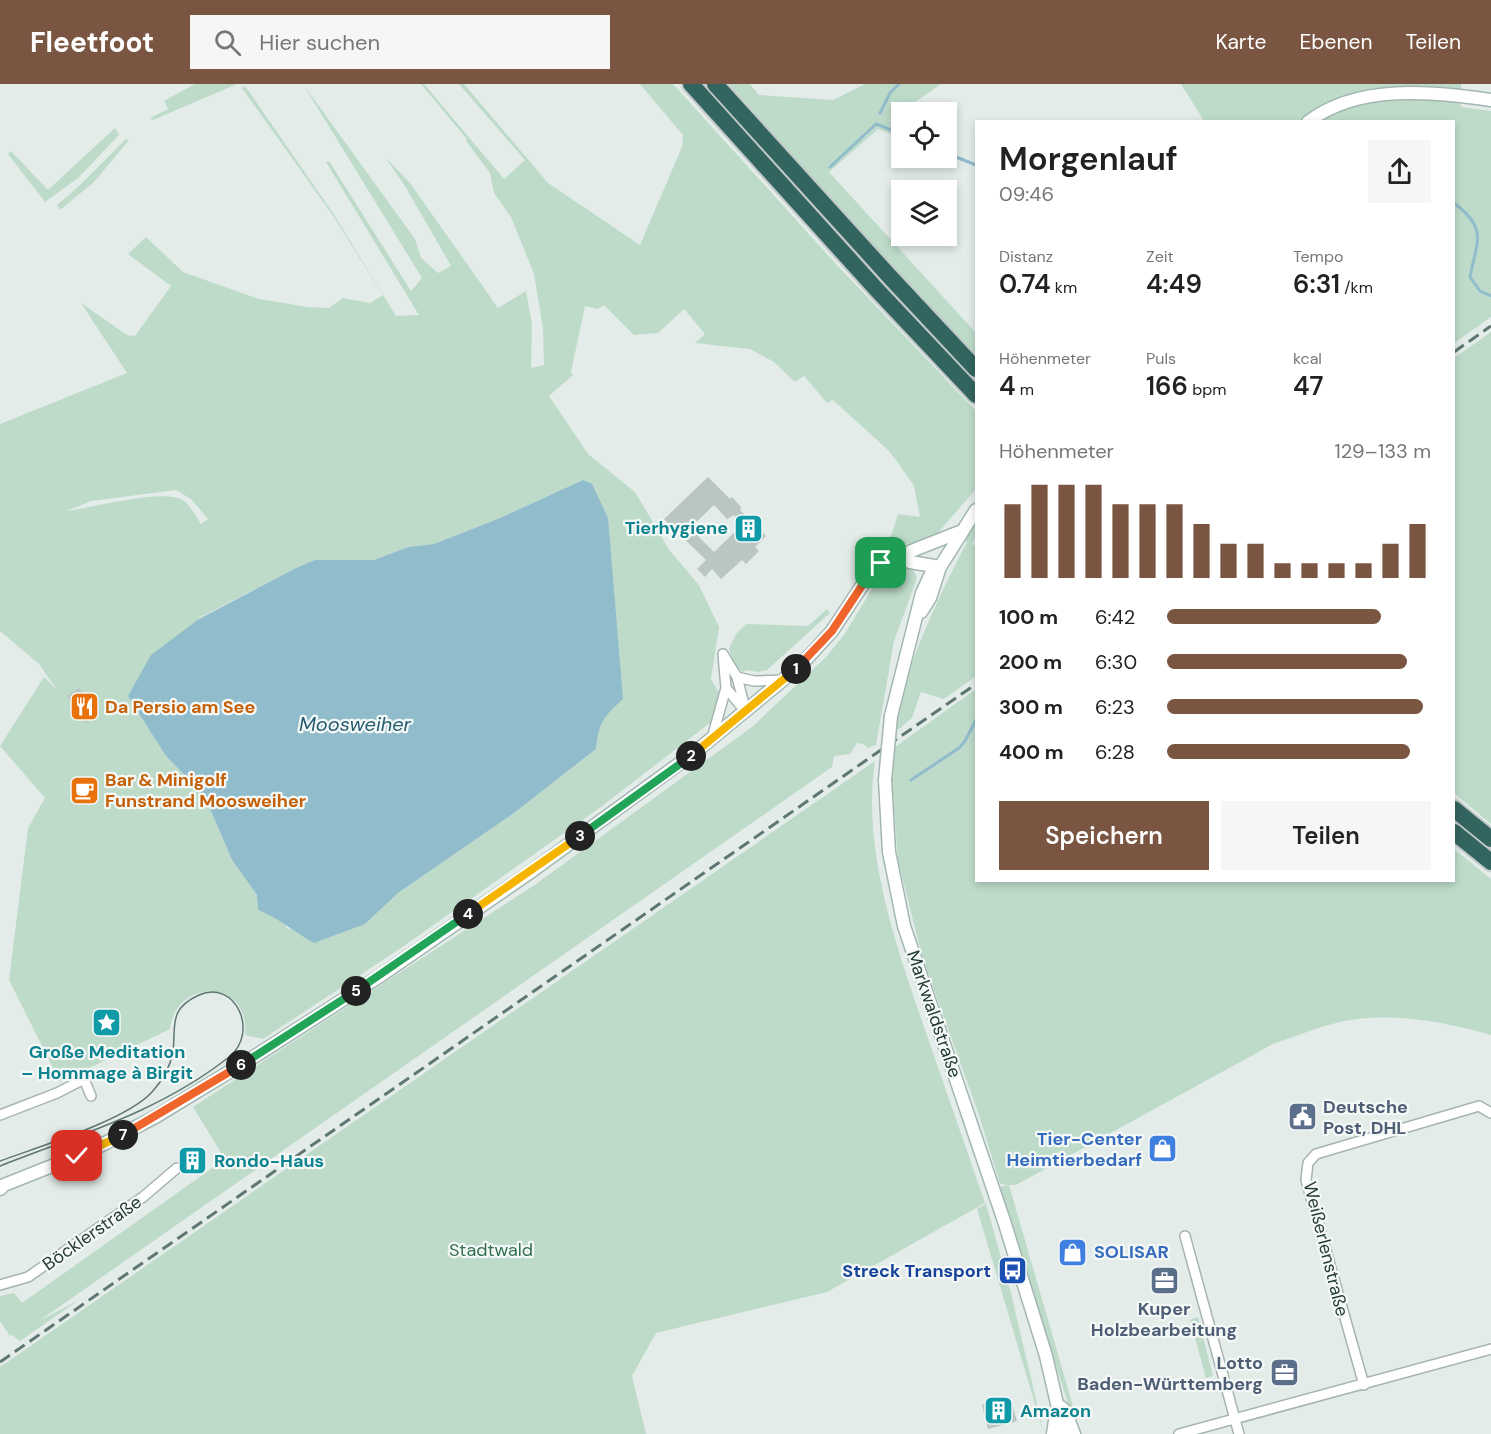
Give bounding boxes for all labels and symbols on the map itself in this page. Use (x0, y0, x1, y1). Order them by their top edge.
building icon: Tierhygiene (733, 512, 765, 544)
place label: Tierhygiene (625, 516, 728, 540)
pin (855, 537, 906, 588)
pin: 1 (781, 654, 811, 684)
restaurant icon: Da Persio am See (68, 691, 100, 723)
place label: Da Persio am See (105, 695, 255, 719)
water label: Moosweiher (299, 711, 412, 737)
pin: 2 (676, 741, 706, 771)
place label: Bar & Minigolf Funstrand Moosweiher (105, 768, 306, 813)
cafe icon: Bar & Minigolf Funstrand Moosweiher (68, 774, 100, 806)
pin: 3 (565, 821, 595, 851)
pin: 4 (453, 899, 483, 929)
street label: Markwaldstraße (901, 947, 967, 1081)
pin: 5 (341, 976, 371, 1006)
place icon: Große Meditation – Hommage à Birgit (91, 1007, 123, 1039)
place label: Große Meditation – Hommage à Birgit (21, 1040, 193, 1085)
pin: 6 (226, 1050, 256, 1080)
place label: Deutsche Post, DHL (1323, 1095, 1408, 1140)
public building icon: Deutsche Post, DHL (1286, 1101, 1318, 1133)
pin: 7 (108, 1120, 138, 1150)
place label: Tier-Center Heimtierbedarf (1007, 1127, 1142, 1172)
pin (51, 1130, 102, 1181)
shop icon: Tier-Center Heimtierbedarf (1147, 1133, 1179, 1165)
building icon: Rondo-Haus (177, 1145, 209, 1177)
place label: Rondo-Haus (214, 1149, 324, 1173)
street label: Weißerlenstraße (1298, 1179, 1354, 1319)
street label: Böcklerstraße (38, 1190, 146, 1276)
shop icon: SOLISAR (1057, 1236, 1089, 1268)
park label: Stadtwald (449, 1238, 533, 1262)
place label: SOLISAR (1094, 1240, 1169, 1264)
bus stop icon: Streck Transport (996, 1255, 1028, 1287)
place label: Streck Transport (842, 1259, 991, 1283)
office icon: Kuper Holzbearbeitung (1148, 1264, 1180, 1296)
place label: Kuper Holzbearbeitung (1091, 1297, 1237, 1342)
place label: Lotto Baden-Württemberg (1077, 1351, 1263, 1396)
office icon: Lotto Baden-Württemberg (1268, 1357, 1300, 1389)
building icon: Amazon (983, 1395, 1015, 1427)
place label: Amazon (1020, 1399, 1091, 1423)

